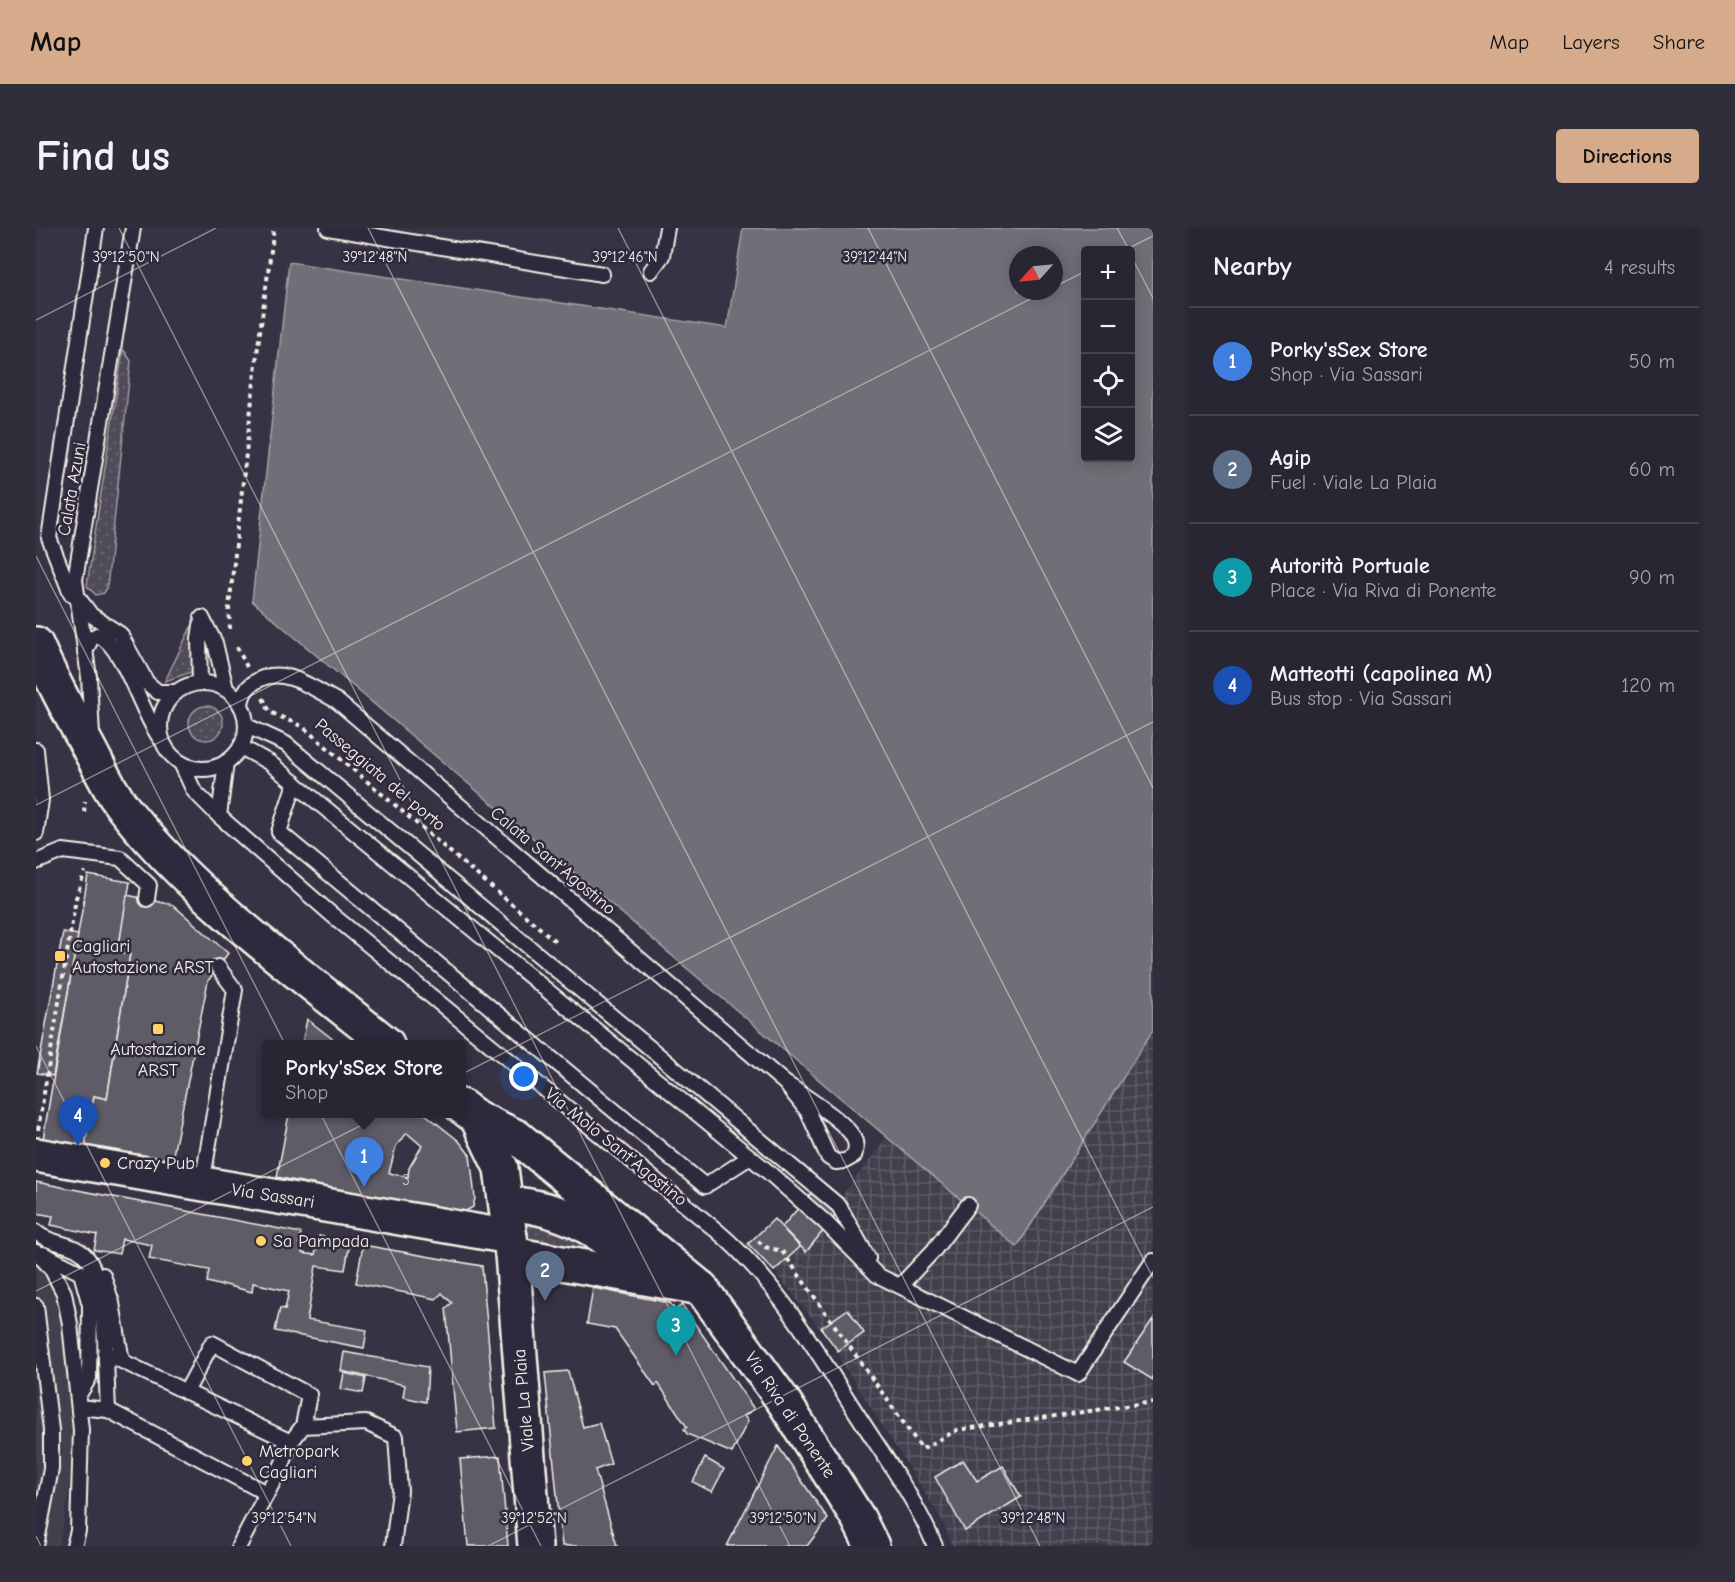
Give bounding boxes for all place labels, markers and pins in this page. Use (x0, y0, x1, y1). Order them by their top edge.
place label: Cagliari Autostazione ARST (72, 936, 215, 978)
marker: Cagliari Autostazione ARST (53, 949, 67, 963)
marker: Autostazione ARST (151, 1022, 165, 1036)
place label: Autostazione ARST (110, 1039, 206, 1081)
pin: 4 (58, 1096, 98, 1146)
pin: 1 (344, 1138, 384, 1187)
place label: Crazy Pub (117, 1153, 195, 1174)
marker: Crazy Pub (98, 1156, 112, 1170)
place label: Sa Pampada (273, 1231, 369, 1252)
marker: Sa Pampada (254, 1234, 268, 1248)
pin: 2 (526, 1252, 564, 1301)
pin: 3 (656, 1306, 696, 1356)
place label: Metropark Cagliari (259, 1441, 340, 1483)
marker: Metropark Cagliari (240, 1454, 254, 1468)

